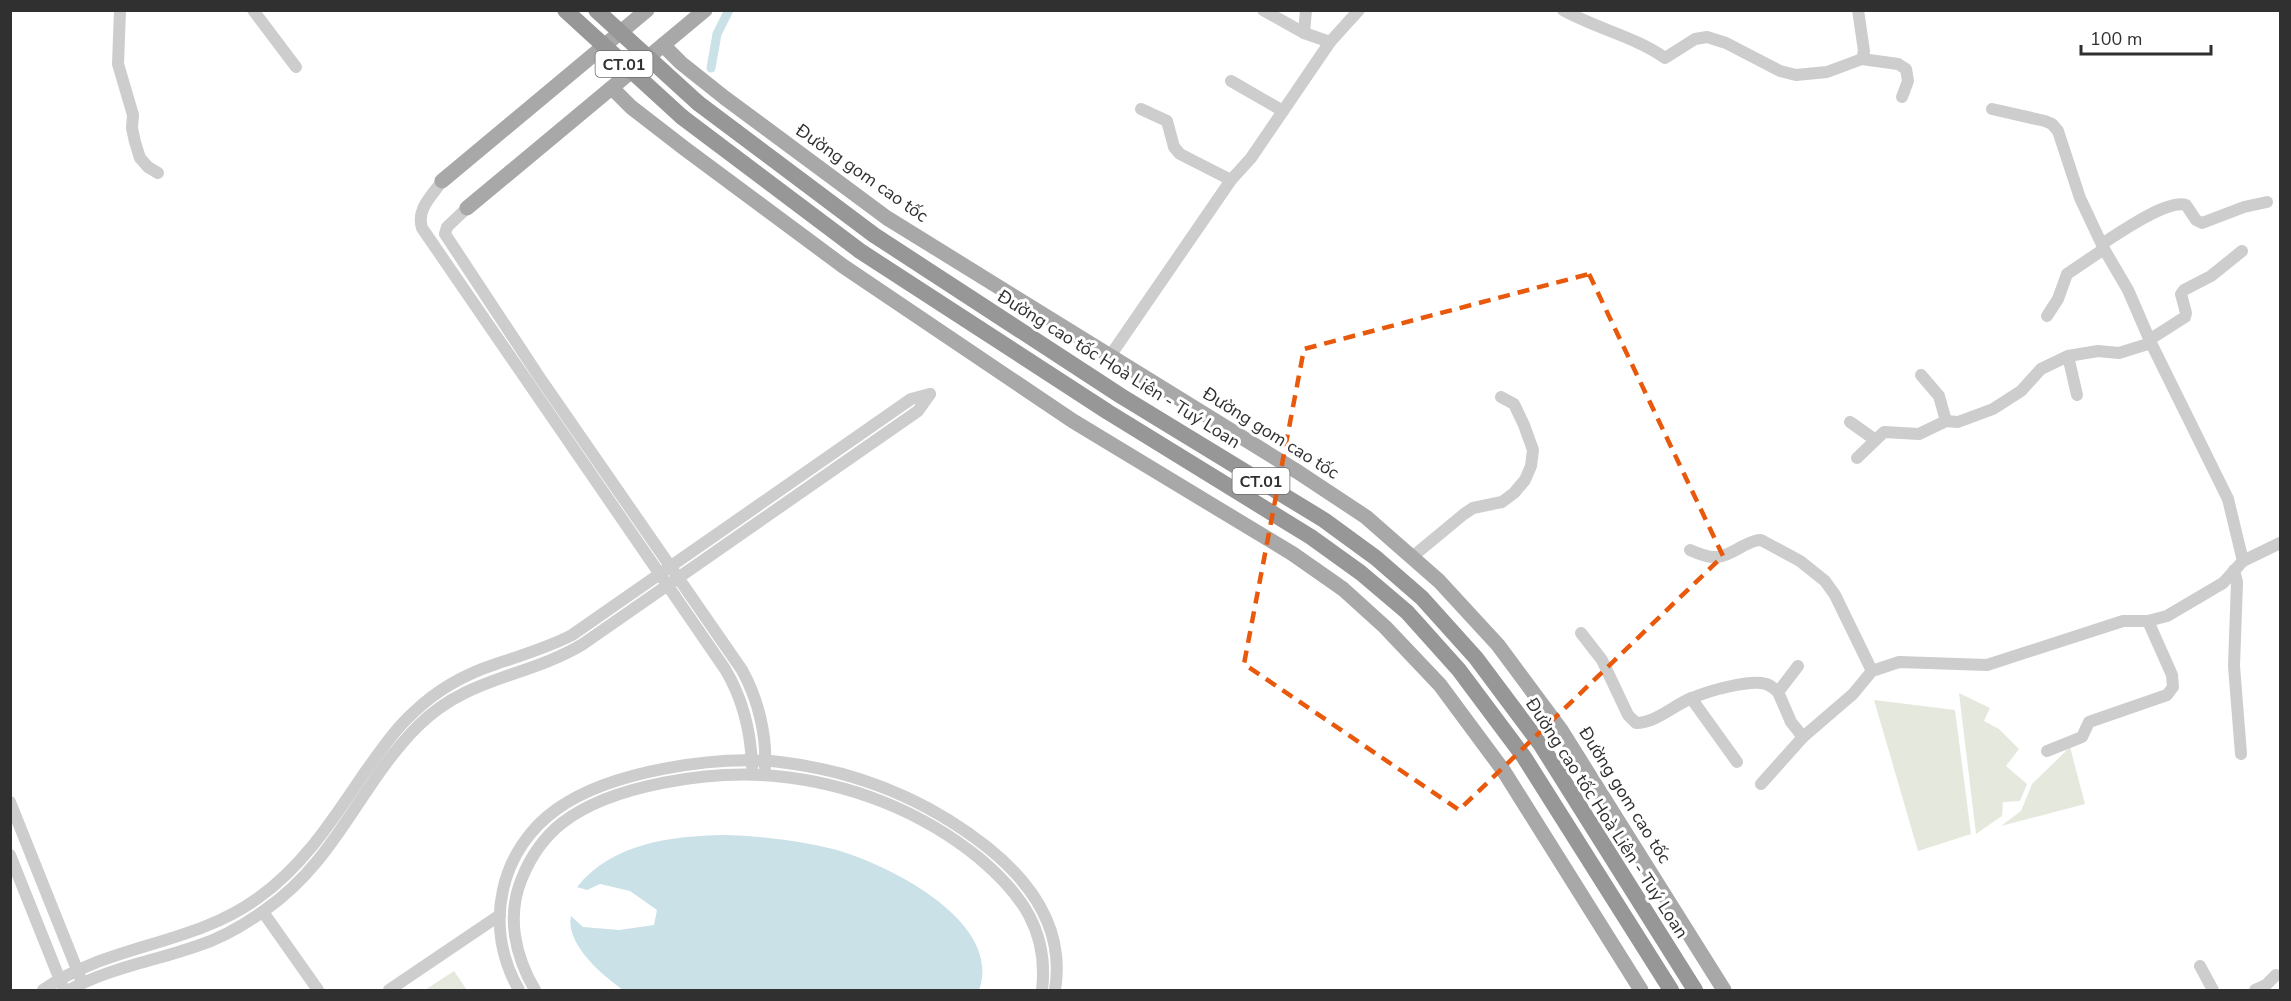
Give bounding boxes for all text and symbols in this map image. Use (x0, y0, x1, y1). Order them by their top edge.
scale bar (2081, 18, 2212, 56)
text: 100 m (2090, 27, 2142, 51)
road number: CT.01 (596, 51, 652, 77)
street label: Đường gom cao tốc (790, 118, 933, 228)
street label: Đường cao tốc Hoà Liên - Tuý Loan (992, 284, 1245, 454)
street label: Đường gom cao tốc (1197, 381, 1344, 485)
road number: CT.01 (1232, 468, 1290, 494)
street label: Đường cao tốc Hoà Liên - Tuý Loan (1520, 692, 1694, 943)
street label: Đường gom cao tốc (1573, 721, 1677, 868)

